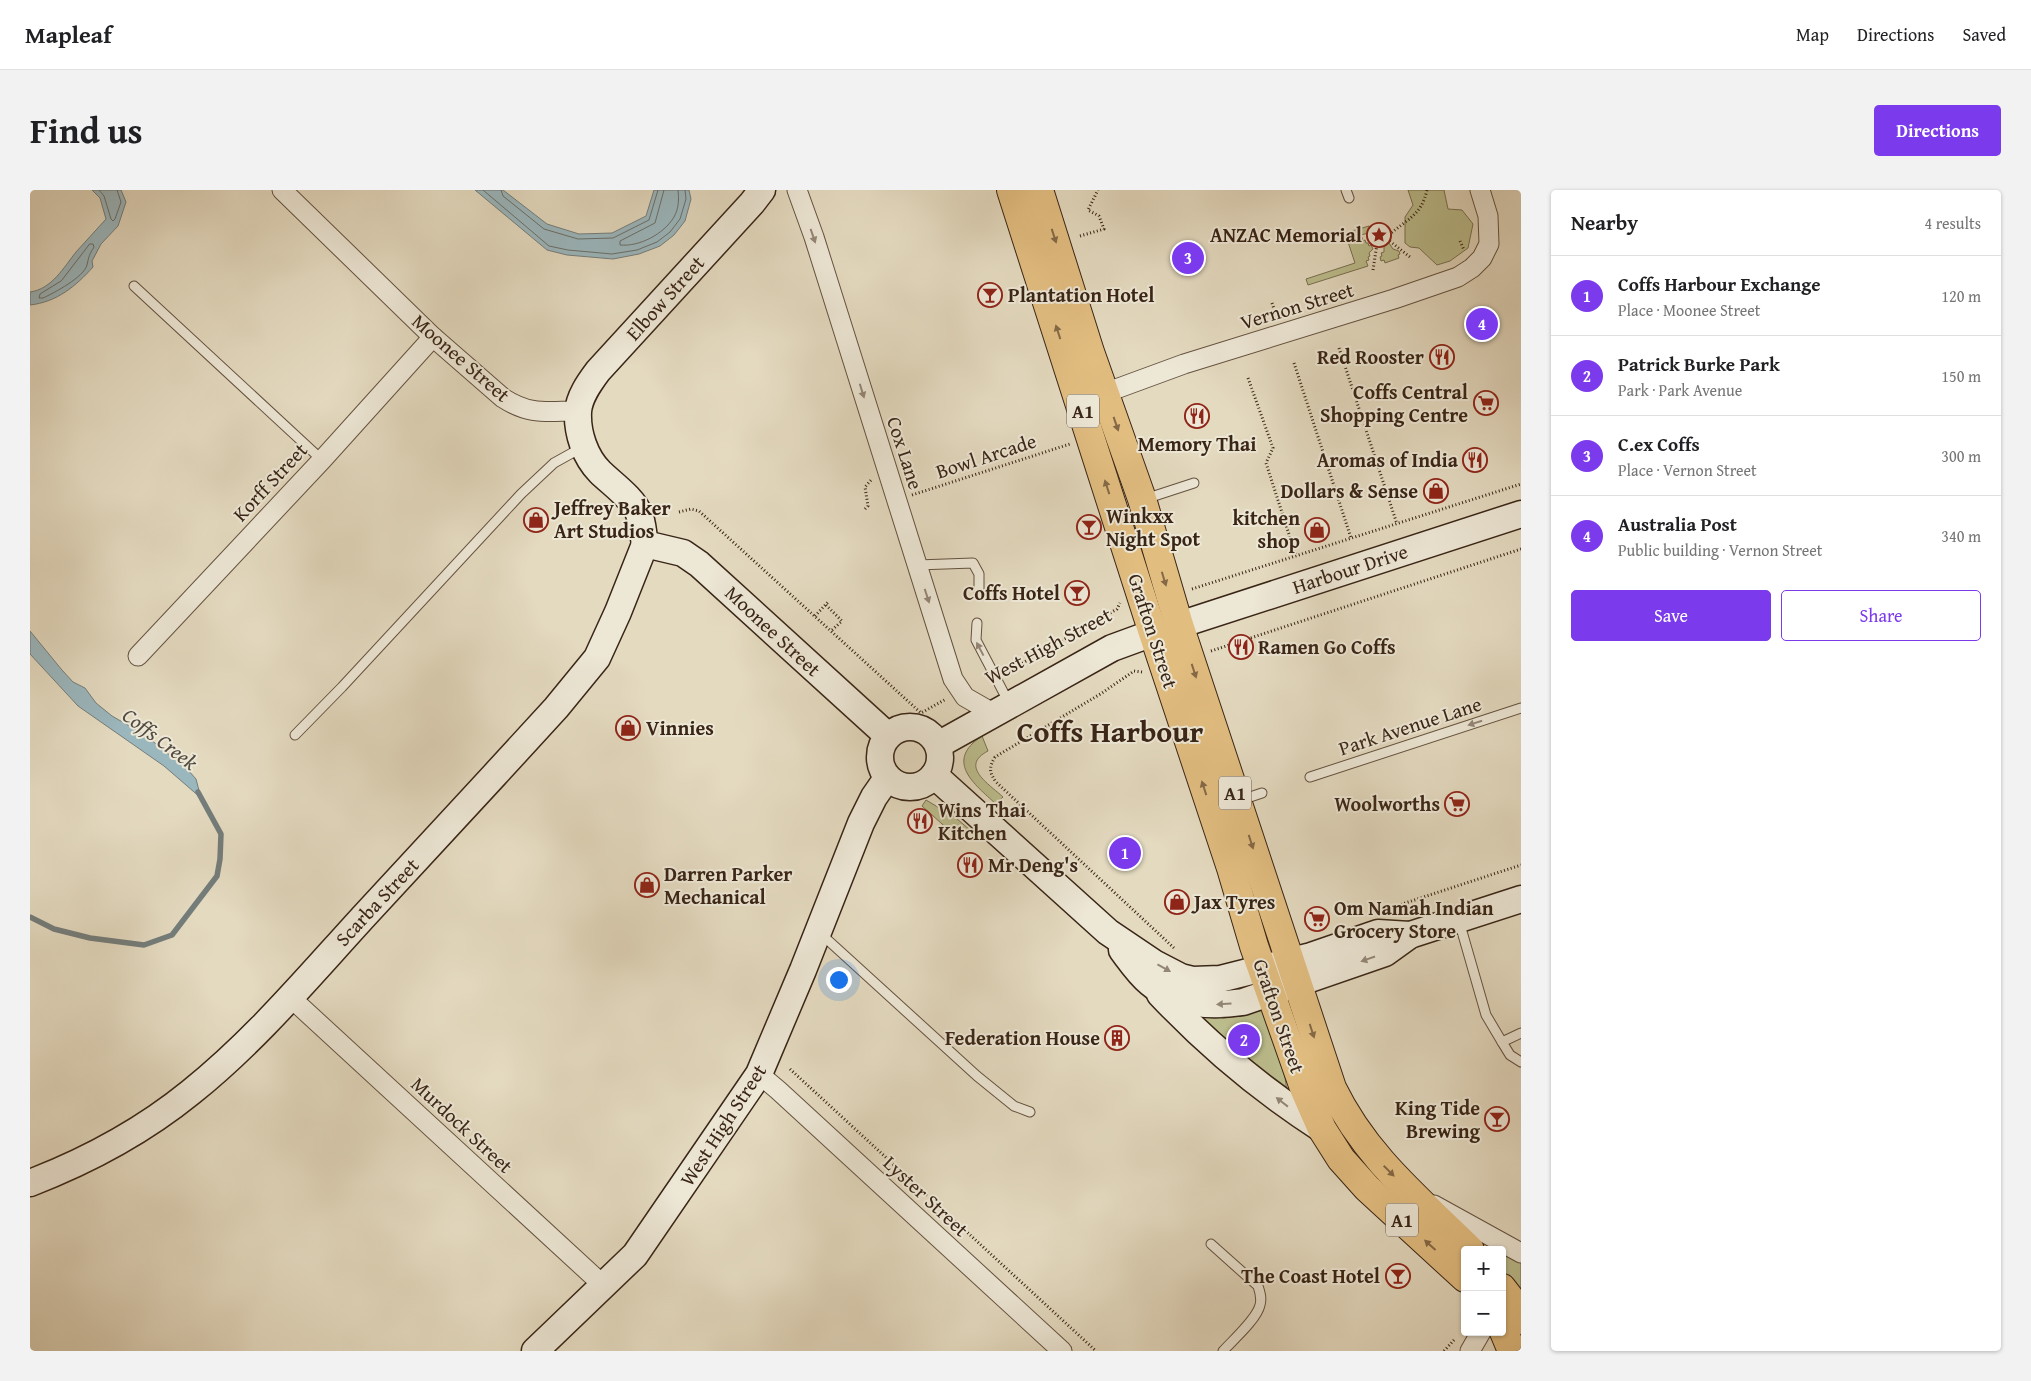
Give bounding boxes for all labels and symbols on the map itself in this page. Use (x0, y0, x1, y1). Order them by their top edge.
place label: ANZAC Memorial (1210, 220, 1362, 249)
place icon: ANZAC Memorial (1366, 222, 1392, 248)
one-way arrow (809, 229, 817, 244)
one-way arrow (1051, 229, 1058, 244)
pin: 3 (1172, 239, 1204, 277)
street label: Elbow Street (619, 249, 711, 346)
street label: Vernon Street (1237, 275, 1357, 337)
place label: Plantation Hotel (1008, 280, 1154, 309)
bar icon: Plantation Hotel (977, 282, 1003, 308)
pin: 4 (1466, 305, 1498, 343)
street label: Moonee Street (406, 307, 517, 409)
one-way arrow (1053, 324, 1061, 339)
place label: Red Rooster (1317, 342, 1424, 371)
restaurant icon: Red Rooster (1429, 344, 1455, 370)
place label: Coffs Central Shopping Centre (1320, 377, 1468, 429)
one-way arrow (858, 384, 866, 399)
supermarket icon: Coffs Central Shopping Centre (1473, 390, 1499, 416)
road number: A1 (1067, 395, 1099, 428)
restaurant icon: Memory Thai (1184, 403, 1210, 429)
street label: Cox Lane (880, 413, 931, 493)
one-way arrow (1112, 417, 1120, 432)
street label: Bowl Arcade (932, 426, 1040, 485)
place label: Memory Thai (1138, 429, 1256, 458)
street label: Korff Street (226, 436, 314, 527)
place label: Aromas of India (1317, 445, 1459, 474)
restaurant icon: Aromas of India (1462, 447, 1488, 473)
place label: Dollars & Sense (1281, 476, 1418, 505)
shop icon: Dollars & Sense (1423, 478, 1449, 504)
one-way arrow (1103, 479, 1111, 494)
place label: Jeffrey Baker Art Studios (551, 493, 671, 545)
place label: Winkxx Night Spot (1106, 501, 1200, 553)
place label: kitchen shop (1232, 503, 1300, 555)
shop icon: Jeffrey Baker Art Studios (523, 507, 549, 533)
bar icon: Winkxx Night Spot (1076, 514, 1102, 540)
shop icon: kitchen shop (1304, 517, 1330, 543)
street label: Harbour Drive (1288, 536, 1411, 601)
street label: Grafton Street (1121, 570, 1186, 692)
one-way arrow (1161, 572, 1169, 587)
street label: Moonee Street (719, 578, 828, 683)
place label: Coffs Hotel (963, 578, 1060, 607)
bar icon: Coffs Hotel (1064, 580, 1090, 606)
one-way arrow (923, 589, 931, 604)
street label: West High Street (979, 600, 1116, 691)
place label: Ramen Go Coffs (1258, 632, 1396, 661)
restaurant icon: Ramen Go Coffs (1228, 634, 1254, 660)
one-way arrow (976, 642, 984, 656)
one-way arrow (1190, 664, 1198, 679)
street label: Park Avenue Lane (1335, 689, 1485, 762)
water label: Coffs Creek (116, 700, 205, 778)
district label: Coffs Harbour (1017, 709, 1204, 753)
place label: Vinnies (646, 713, 714, 742)
shop icon: Vinnies (615, 715, 641, 741)
one-way arrow (1467, 720, 1482, 728)
road number: A1 (1219, 776, 1251, 810)
one-way arrow (1200, 781, 1208, 796)
place label: Woolworths (1334, 789, 1440, 818)
supermarket icon: Woolworths (1444, 791, 1470, 817)
place label: Wins Thai Kitchen (938, 795, 1026, 847)
restaurant icon: Wins Thai Kitchen (907, 808, 933, 834)
pin: 1 (1109, 834, 1141, 872)
one-way arrow (1247, 835, 1255, 850)
place label: Mr Deng's (988, 850, 1078, 879)
street label: Scarba Street (328, 851, 425, 952)
restaurant icon: Mr Deng's (957, 852, 983, 878)
place label: Darren Parker Mechanical (664, 859, 792, 911)
shop icon: Darren Parker Mechanical (634, 872, 660, 898)
place label: Jax Tyres (1191, 887, 1275, 916)
shop icon: Jax Tyres (1164, 889, 1190, 915)
place label: Om Namah Indian Grocery Store (1334, 893, 1494, 945)
supermarket icon: Om Namah Indian Grocery Store (1304, 906, 1330, 932)
street label: Grafton Street (1246, 955, 1313, 1077)
one-way arrow (1360, 956, 1375, 963)
one-way arrow (1156, 964, 1171, 972)
your location (826, 967, 852, 993)
one-way arrow (1216, 1001, 1232, 1009)
pin: 2 (1228, 1021, 1260, 1059)
place label: Federation House (945, 1023, 1100, 1052)
one-way arrow (1308, 1023, 1316, 1038)
building icon: Federation House (1104, 1025, 1130, 1051)
street label: West High Street (672, 1058, 773, 1191)
street label: Murdock Street (405, 1070, 520, 1180)
place label: King Tide Brewing (1395, 1093, 1480, 1145)
one-way arrow (1275, 1096, 1288, 1107)
bar icon: King Tide Brewing (1484, 1106, 1510, 1132)
street label: Lyster Street (877, 1148, 975, 1243)
one-way arrow (1383, 1165, 1395, 1177)
road number: A1 (1386, 1204, 1418, 1236)
one-way arrow (1423, 1239, 1436, 1250)
place label: The Coast Hotel (1241, 1261, 1380, 1290)
bar icon: The Coast Hotel (1385, 1263, 1411, 1289)

